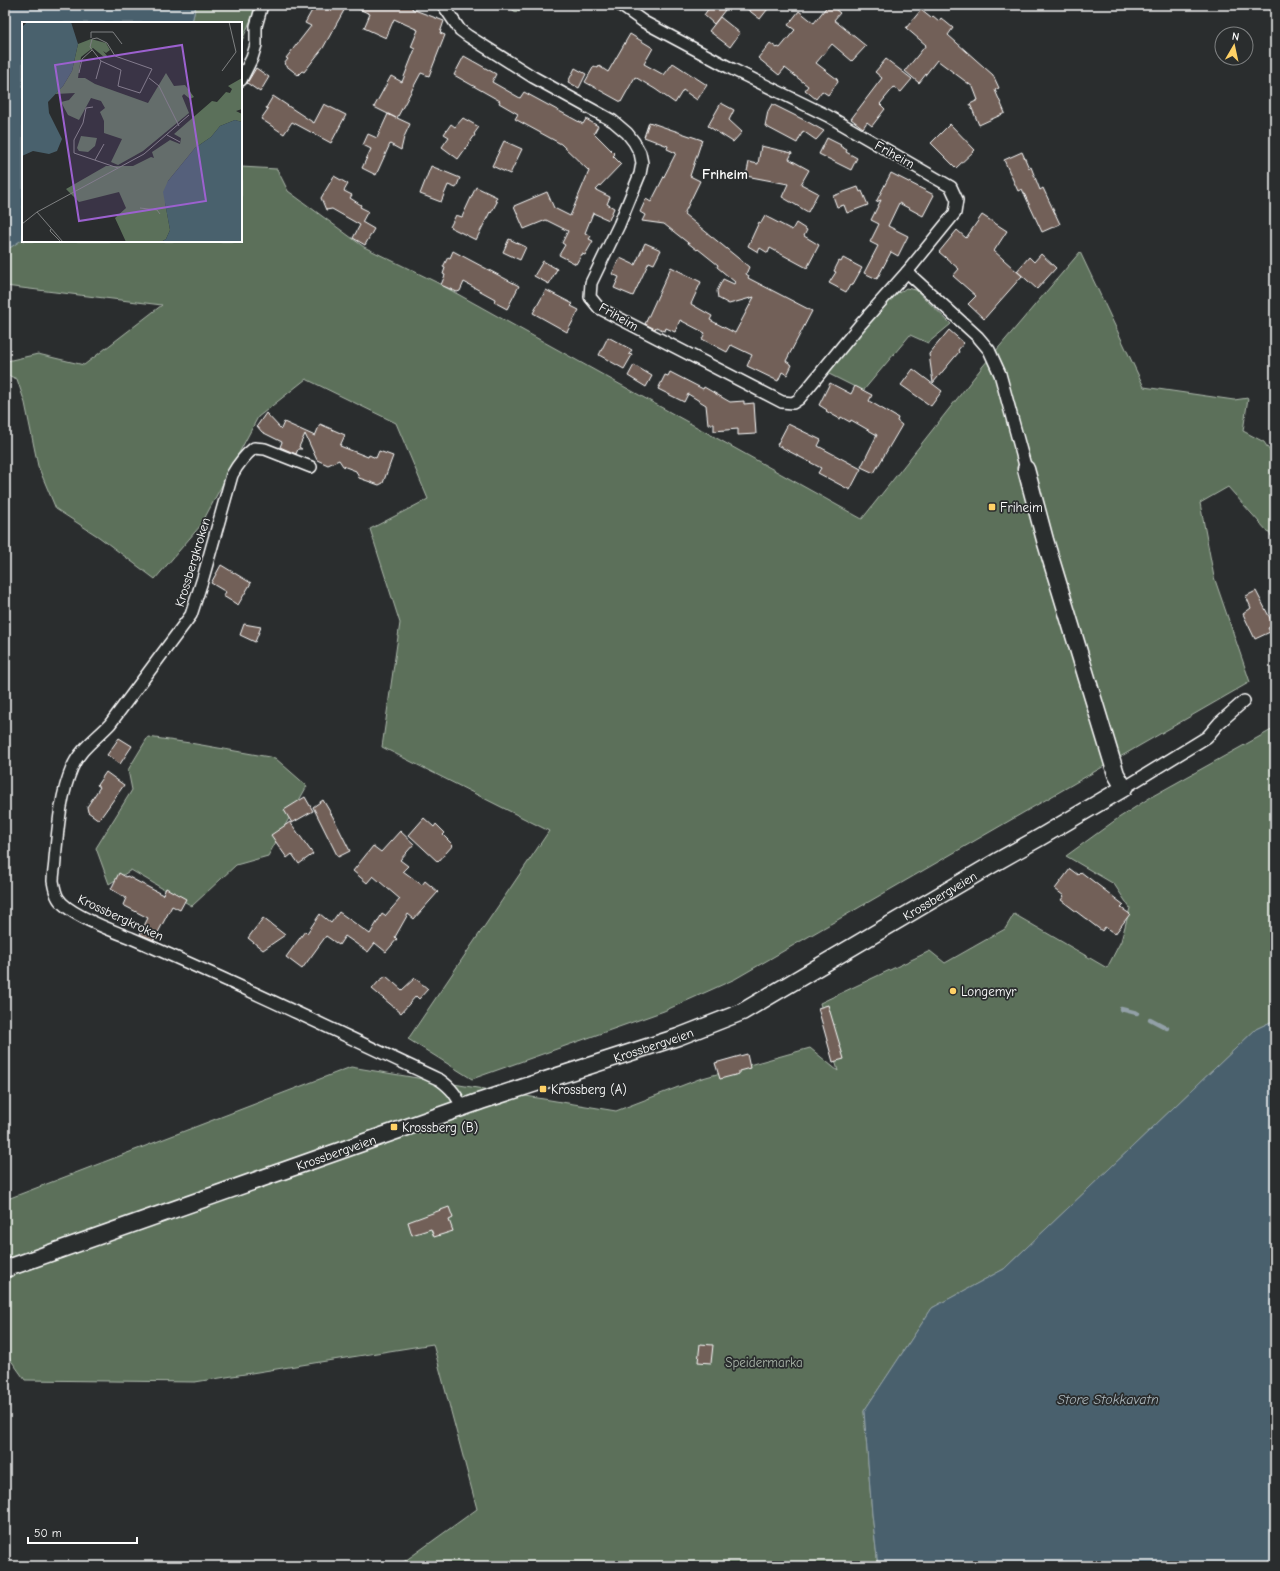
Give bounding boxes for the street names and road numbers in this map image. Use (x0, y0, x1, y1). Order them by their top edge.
street label: Friheim (872, 138, 917, 171)
street label: Friheim (596, 299, 641, 334)
street label: Krossbergkroken (172, 516, 213, 609)
street label: Krossbergveien (900, 868, 980, 924)
street label: Krossbergkroken (76, 891, 166, 944)
street label: Krossbergveien (612, 1025, 696, 1066)
street label: Krossbergveien (294, 1132, 378, 1174)

